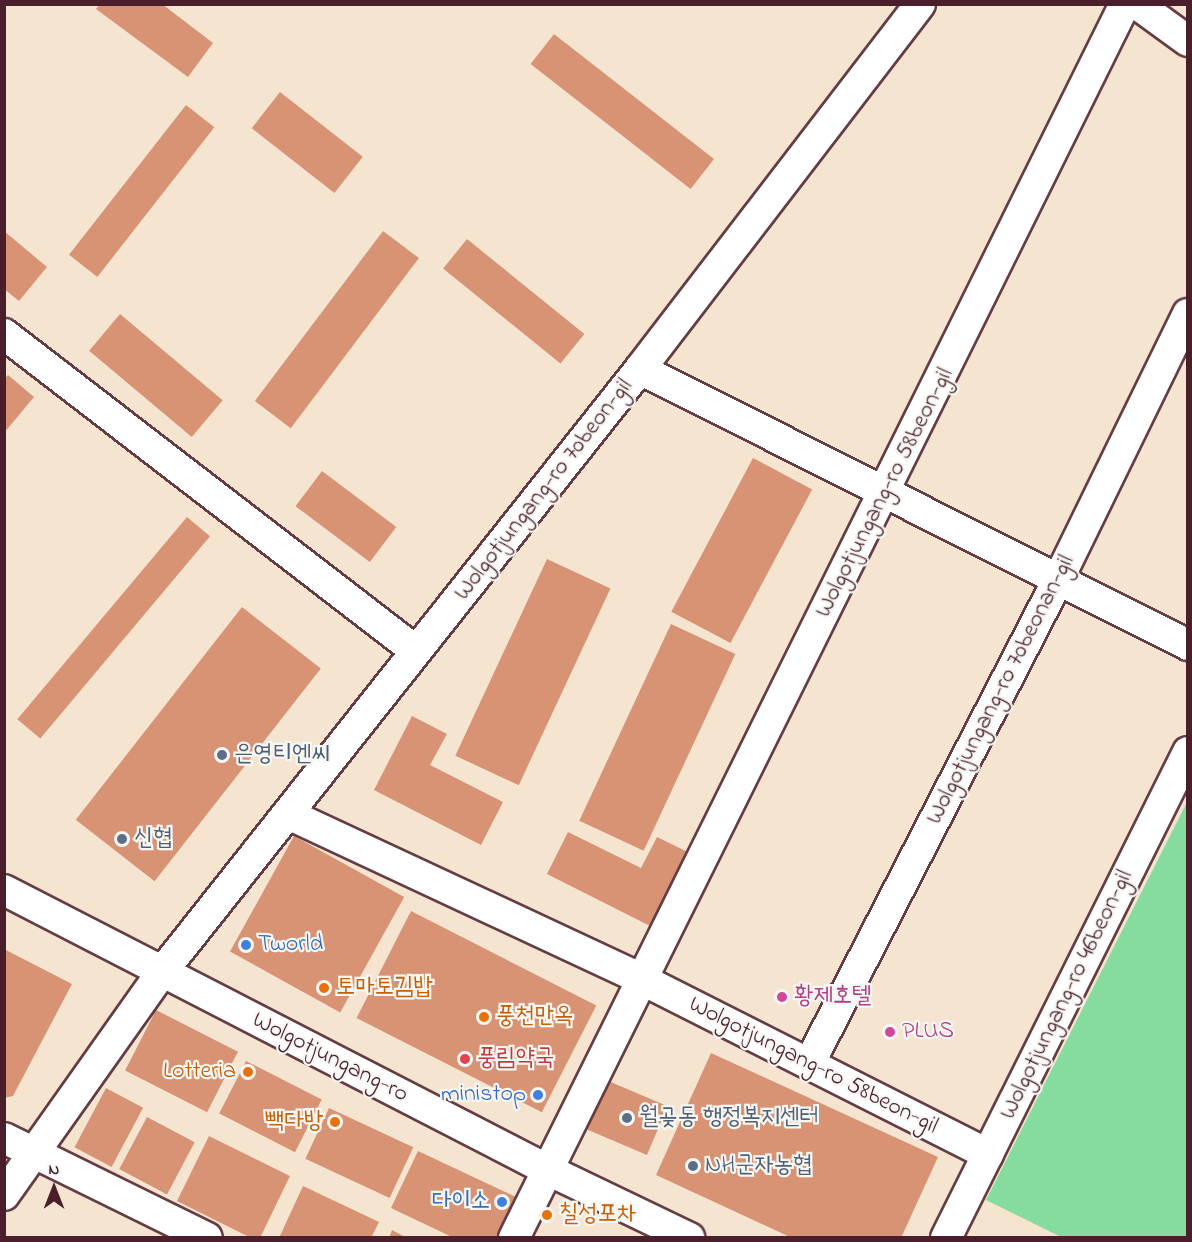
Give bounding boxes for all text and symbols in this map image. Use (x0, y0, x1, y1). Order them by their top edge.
street label: Wolgotjungang-ro 58beon-gil (810, 364, 960, 622)
street label: Wolgotjungang-ro 70beon-gil (448, 373, 640, 607)
street label: Wolgotjungang-ro 70beonan-gil (920, 551, 1082, 829)
place label: 은영티엔씨 (234, 741, 331, 769)
marker: 은영티엔씨 (215, 748, 229, 762)
place label: 신협 (134, 825, 173, 853)
marker: 신협 (115, 832, 129, 846)
street label: Wolgotjungang-ro 46beon-gil (994, 866, 1140, 1124)
place label: Tworld (258, 931, 323, 959)
marker: Tworld (239, 938, 253, 952)
place label: 토마토김밥 (336, 974, 433, 1002)
marker: 토마토김밥 (317, 981, 331, 995)
place label: 황제호텔 (794, 983, 871, 1011)
marker: 황제호텔 (775, 990, 789, 1004)
street label: Wolgotjungang-ro 58beon-gil (684, 991, 942, 1141)
place label: 풍천만옥 (496, 1003, 573, 1031)
street label: Wolgotjungang-ro (247, 1006, 413, 1110)
marker: 풍천만옥 (477, 1010, 491, 1024)
place label: PLUS (902, 1018, 954, 1046)
marker: PLUS (883, 1025, 897, 1039)
place label: 풍림약국 (477, 1045, 554, 1073)
marker: 풍림약국 (458, 1052, 472, 1066)
place label: Lotteria (163, 1058, 236, 1086)
marker: Lotteria (241, 1065, 255, 1079)
place label: ministop (441, 1081, 526, 1109)
marker: ministop (531, 1088, 545, 1102)
place label: 월곶동 행정복지센터 (639, 1104, 819, 1132)
place label: 빽다방 (265, 1108, 323, 1136)
marker: 월곶동 행정복지센터 (620, 1111, 634, 1125)
marker: 빽다방 (328, 1115, 342, 1129)
place label: NH군자농협 (705, 1152, 812, 1180)
north arrow (24, 1158, 84, 1218)
text: N (49, 1158, 59, 1182)
marker: NH군자농협 (686, 1159, 700, 1173)
place label: 다이소 (432, 1188, 490, 1216)
marker: 다이소 (495, 1195, 509, 1209)
place label: 칠성포차 (559, 1201, 636, 1229)
marker: 칠성포차 (540, 1208, 554, 1222)

